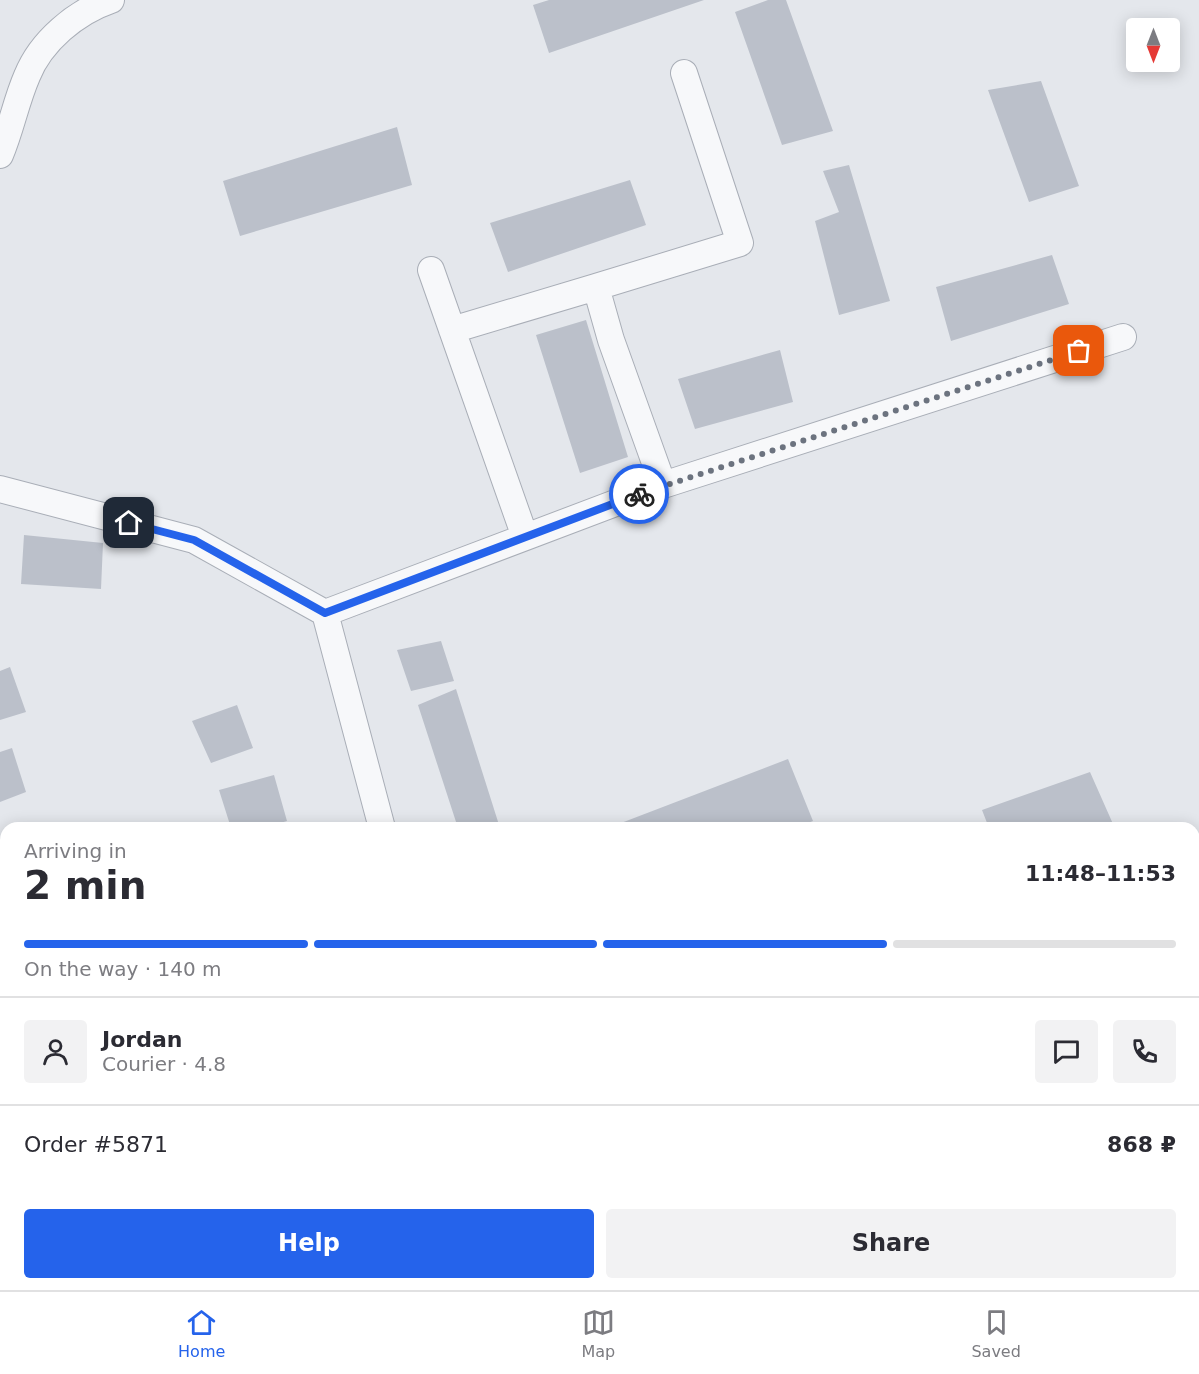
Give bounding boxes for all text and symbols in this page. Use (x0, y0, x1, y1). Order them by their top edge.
north arrow (1126, 18, 1180, 72)
map controls (1126, 18, 1180, 72)
pin (1053, 325, 1104, 376)
icon: bag (1062, 334, 1095, 367)
courier (609, 464, 669, 524)
icon: bike (623, 478, 656, 511)
pin (103, 497, 154, 548)
icon: home (112, 506, 145, 539)
text: Arriving in (24, 839, 127, 863)
text: 11:48–11:53 (1025, 861, 1176, 886)
text: 2 min (24, 863, 146, 908)
text: On the way · 140 m (24, 957, 222, 981)
button: person (24, 1020, 87, 1083)
button: chat (1035, 1020, 1098, 1083)
button: phone (1113, 1020, 1176, 1083)
text: Jordan (102, 1027, 182, 1052)
text: Courier · 4.8 (102, 1052, 226, 1076)
text: Order #5871 (24, 1132, 168, 1157)
text: 868 ₽ (1107, 1132, 1176, 1157)
button: Help (24, 1209, 594, 1278)
button: Share (606, 1209, 1176, 1278)
tab: Home (178, 1306, 225, 1361)
tab: Map (582, 1306, 615, 1361)
tab: Saved (971, 1306, 1021, 1361)

